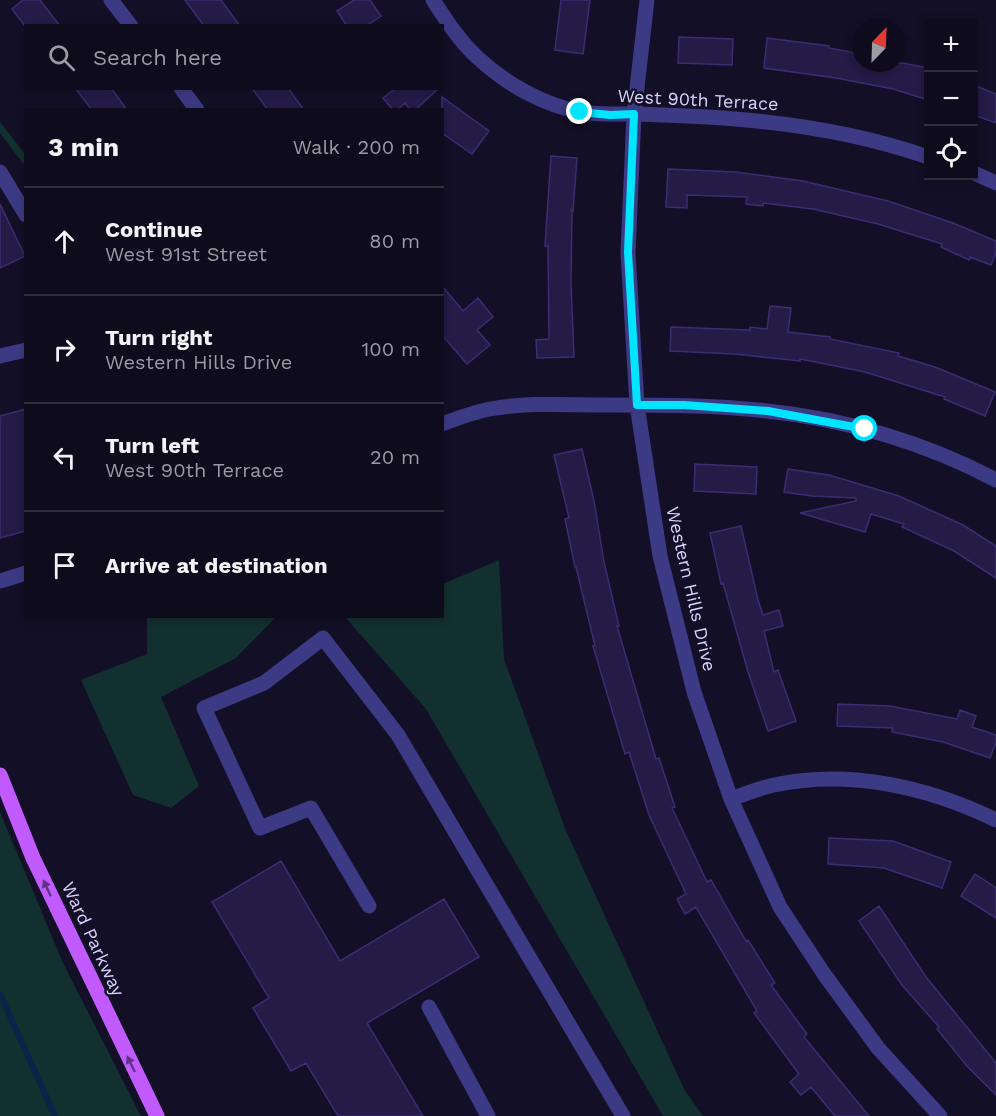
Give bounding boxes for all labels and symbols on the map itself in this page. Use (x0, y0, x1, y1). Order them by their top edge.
north arrow (852, 18, 906, 72)
street label: West 90th Terrace (617, 85, 779, 114)
route end (566, 98, 592, 124)
route start (851, 415, 877, 441)
street label: Western Hills Drive (662, 504, 721, 673)
street label: Ward Parkway (58, 878, 129, 1000)
one-way arrow (43, 879, 52, 896)
one-way arrow (126, 1055, 135, 1072)

